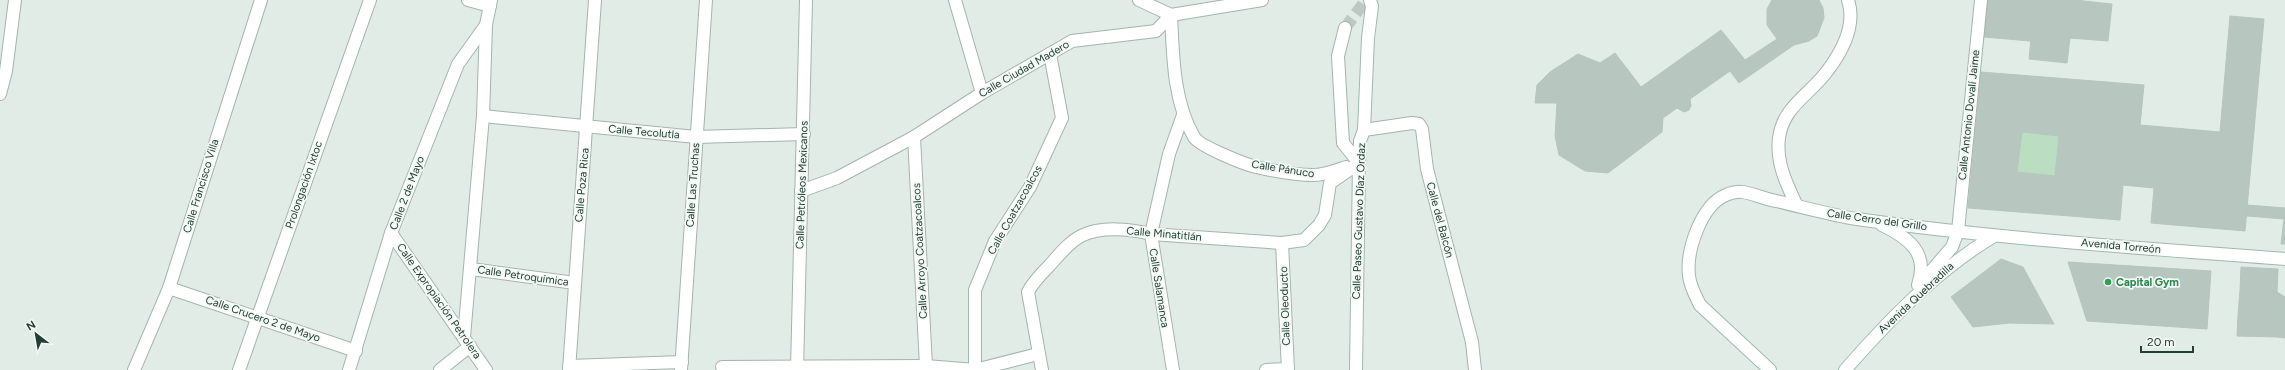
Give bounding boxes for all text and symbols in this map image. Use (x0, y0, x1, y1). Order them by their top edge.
street label: Calle Ciudad Madero (976, 38, 1072, 100)
street label: Calle Antonio Dovalí Jaime (1956, 49, 1982, 181)
street label: Calle Petróleos Mexicanos (793, 121, 811, 249)
street label: Calle Tecolutla (608, 122, 680, 142)
street label: Calle Francisco Villa (180, 137, 222, 235)
street label: Prolongación Ixtoc (283, 139, 325, 231)
street label: Calle Las Truchas (684, 142, 702, 228)
street label: Calle Paseo Gustavo Díaz Ordaz (1350, 142, 1368, 300)
street label: Calle Poza Rica (572, 147, 592, 223)
street label: Calle 2 de Mayo (387, 154, 427, 232)
street label: Calle Pánuco (1251, 158, 1315, 180)
street label: Calle Coatzacoalcos (985, 163, 1045, 257)
street label: Calle del Balcón (1424, 181, 1456, 259)
street label: Calle Arroyo Coatzacoalcos (910, 183, 930, 319)
street label: Calle Cerro del Grillo (1826, 207, 1928, 233)
street label: Calle Minatitlán (1126, 224, 1202, 244)
street label: Avenida Torreón (2081, 236, 2161, 256)
street label: Calle Expropiación Petrolera (394, 241, 484, 361)
street label: Calle Salamanca (1146, 247, 1172, 329)
street label: Avenida Quebradilla (1876, 260, 1956, 336)
street label: Calle Petroquímica (476, 263, 570, 289)
street label: Calle Oleoducto (1277, 266, 1293, 346)
place label: Capital Gym (2116, 276, 2179, 289)
marker: Capital Gym (2103, 277, 2113, 287)
street label: Calle Crucero 2 de Mayo (204, 293, 322, 345)
north arrow (16, 314, 56, 354)
text: N (24, 318, 38, 334)
scale bar (2141, 328, 2193, 354)
text: 20 m (2147, 335, 2175, 349)

